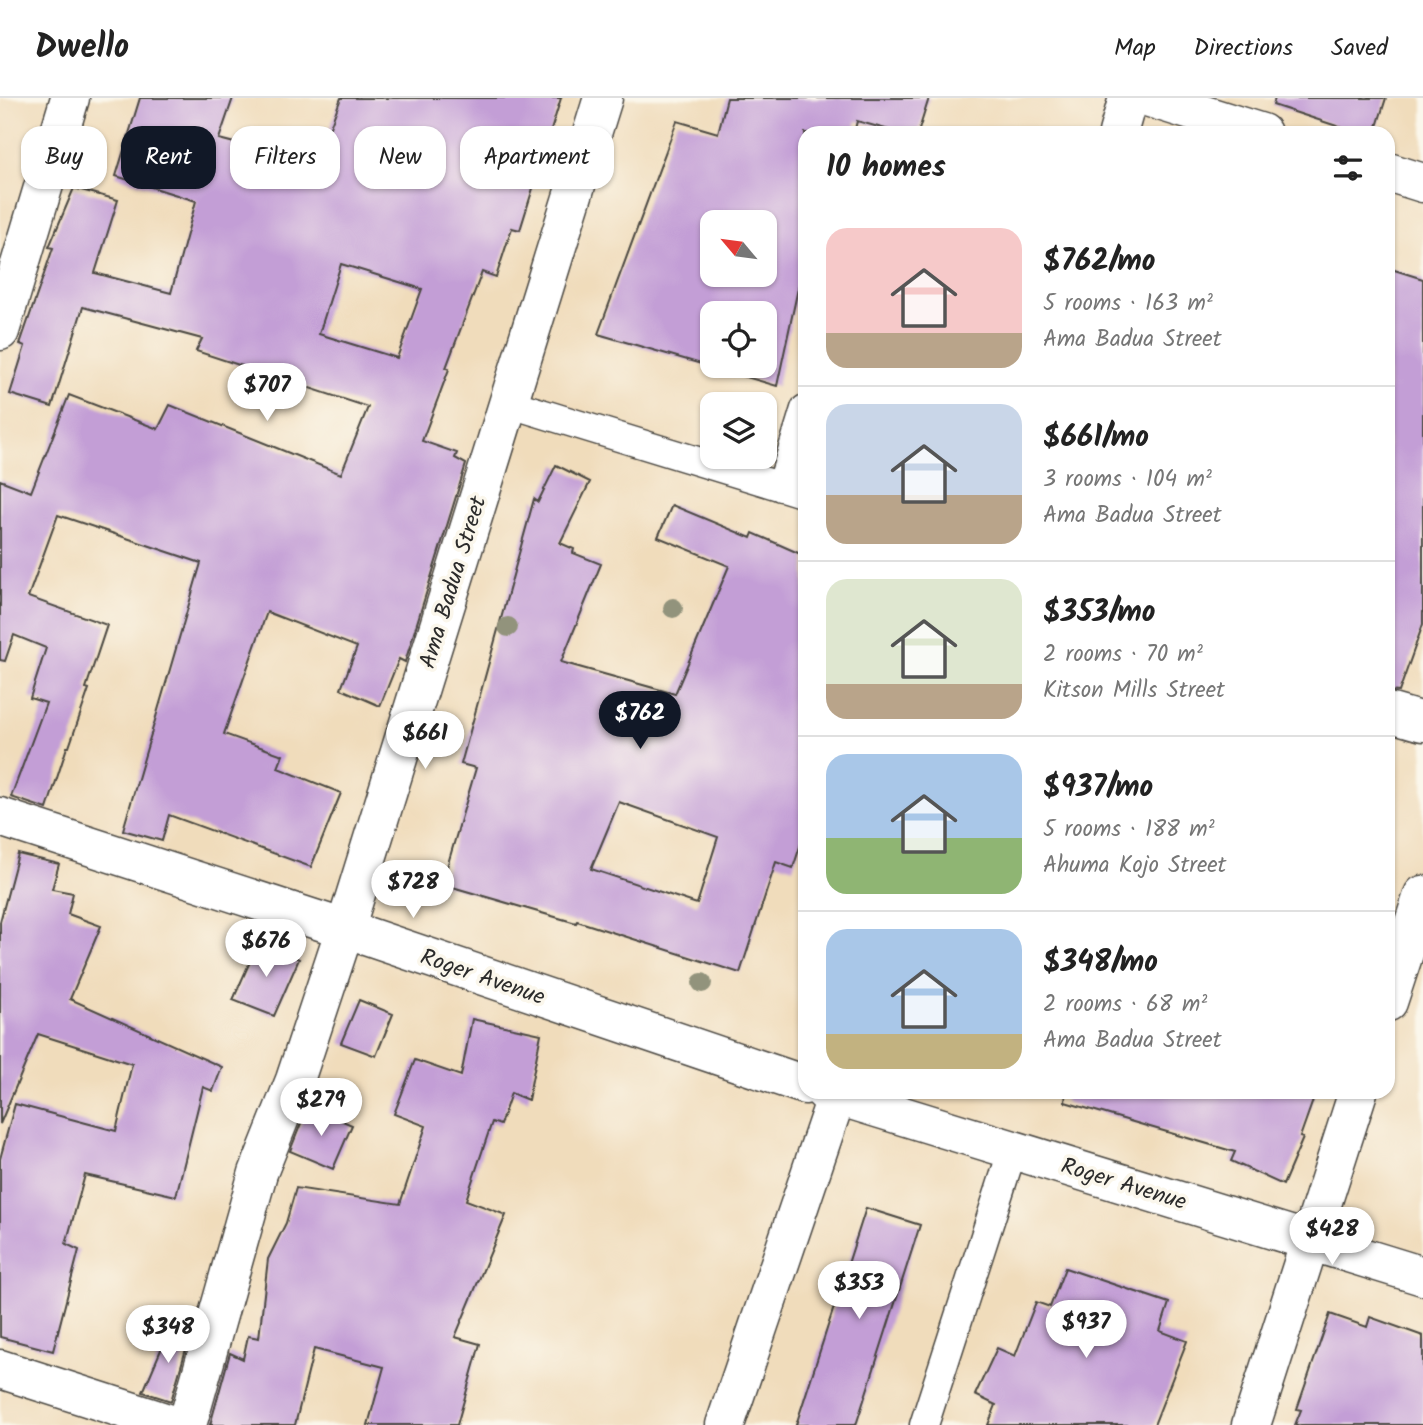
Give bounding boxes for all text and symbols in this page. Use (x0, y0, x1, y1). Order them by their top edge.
text: Dwello (35, 22, 129, 75)
text: Map (1114, 29, 1156, 68)
text: Directions (1194, 29, 1293, 68)
text: Saved (1331, 29, 1388, 68)
chip: Buy (21, 126, 107, 189)
chip: Rent (121, 126, 216, 189)
chip: Filters (230, 126, 340, 189)
chip: New (354, 126, 446, 189)
chip: Apartment (460, 126, 614, 189)
text: 10 homes (826, 144, 946, 192)
icon: filters (1329, 149, 1367, 187)
north arrow (700, 210, 777, 287)
map controls (700, 210, 777, 469)
text: $762/mo (1043, 238, 1155, 286)
icon: home (882, 256, 966, 340)
text: 5 rooms · 163 m² (1043, 286, 1213, 322)
button: locate (700, 301, 777, 378)
text: Ama Badua Street (1043, 322, 1222, 358)
pin: $707 (226, 364, 308, 423)
text: $707 (243, 368, 291, 404)
button: layers (700, 392, 777, 469)
text: $661/mo (1043, 414, 1149, 462)
icon: home (882, 432, 966, 516)
text: 3 rooms · 104 m² (1043, 462, 1212, 498)
street label: Ama Badua Street (411, 491, 498, 673)
text: Ama Badua Street (1043, 498, 1222, 534)
text: $353/mo (1043, 589, 1155, 637)
icon: home (882, 607, 966, 691)
text: 2 rooms · 70 m² (1043, 637, 1203, 673)
text: Kitson Mills Street (1043, 673, 1225, 709)
pin: $762 (599, 692, 681, 751)
text: $762 (615, 696, 665, 732)
pin: $661 (384, 712, 466, 771)
text: $661 (402, 716, 448, 752)
text: $937/mo (1043, 764, 1153, 812)
icon: home (882, 782, 966, 866)
text: 5 rooms · 188 m² (1043, 812, 1215, 848)
text: Ahuma Kojo Street (1043, 848, 1227, 884)
pin: $728 (372, 860, 454, 920)
text: $728 (387, 865, 439, 901)
pin: $676 (225, 920, 307, 979)
text: $676 (241, 924, 291, 960)
text: $348/mo (1043, 939, 1158, 987)
street label: Roger Avenue (415, 940, 550, 1016)
icon: home (882, 957, 966, 1041)
text: 2 rooms · 68 m² (1043, 987, 1207, 1023)
text: Ama Badua Street (1043, 1023, 1222, 1059)
pin: $279 (280, 1079, 362, 1138)
text: $279 (296, 1083, 346, 1119)
street label: Roger Avenue (1056, 1149, 1191, 1221)
pin: $428 (1291, 1208, 1373, 1267)
text: $428 (1305, 1212, 1359, 1248)
pin: $353 (818, 1262, 900, 1321)
text: $353 (834, 1266, 884, 1302)
pin: $937 (1045, 1300, 1127, 1360)
text: $937 (1062, 1305, 1110, 1341)
pin: $348 (127, 1306, 209, 1365)
text: $348 (142, 1310, 194, 1346)

